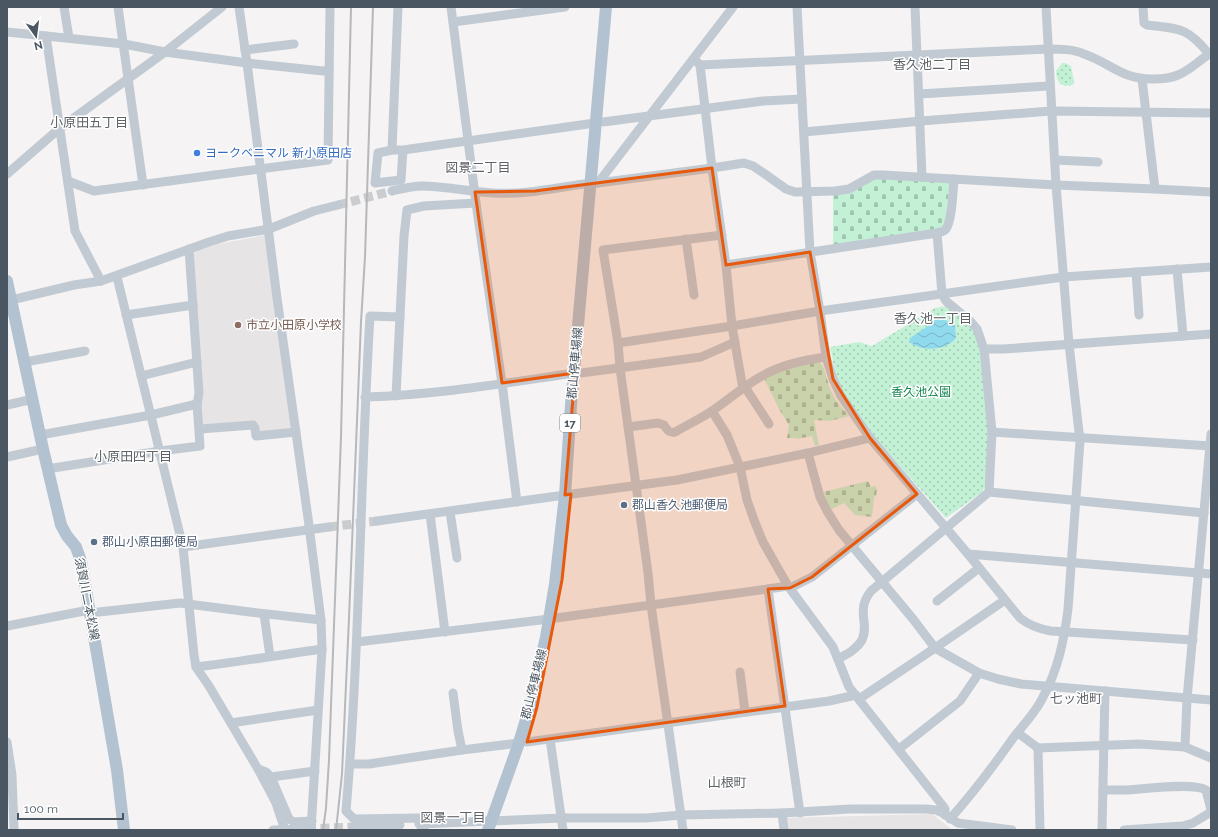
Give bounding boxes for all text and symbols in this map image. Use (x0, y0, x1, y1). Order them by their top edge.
north arrow (16, 16, 56, 56)
text: N (33, 38, 44, 53)
district label: 香久池二丁目 (893, 57, 971, 72)
district label: 小原田五丁目 (50, 115, 128, 130)
place label: ヨークベニマル 新小原田店 (205, 146, 352, 160)
marker: ヨークベニマル 新小原田店 (192, 148, 202, 158)
district label: 図景二丁目 (445, 160, 511, 175)
district label: 香久池一丁目 (894, 311, 972, 326)
place label: 市立小田原小学校 (246, 318, 342, 332)
marker: 市立小田原小学校 (233, 320, 243, 330)
street label: 郡山停車場線 (565, 327, 585, 399)
park label: 香久池公園 (891, 385, 951, 399)
road number: 17 (560, 414, 580, 432)
district label: 小原田四丁目 (94, 449, 172, 464)
place label: 郡山香久池郵便局 (632, 498, 728, 512)
marker: 郡山香久池郵便局 (619, 500, 629, 510)
place label: 郡山小原田郵便局 (102, 535, 198, 549)
marker: 郡山小原田郵便局 (89, 537, 99, 547)
street label: 須賀川二本松線 (72, 556, 102, 642)
street label: 郡山停車場線 (518, 647, 550, 721)
district label: 七ッ池町 (1050, 691, 1102, 706)
district label: 山根町 (707, 775, 747, 790)
scale bar (18, 795, 123, 821)
text: 100 m (24, 802, 58, 816)
district label: 図景一丁目 (420, 810, 486, 825)

